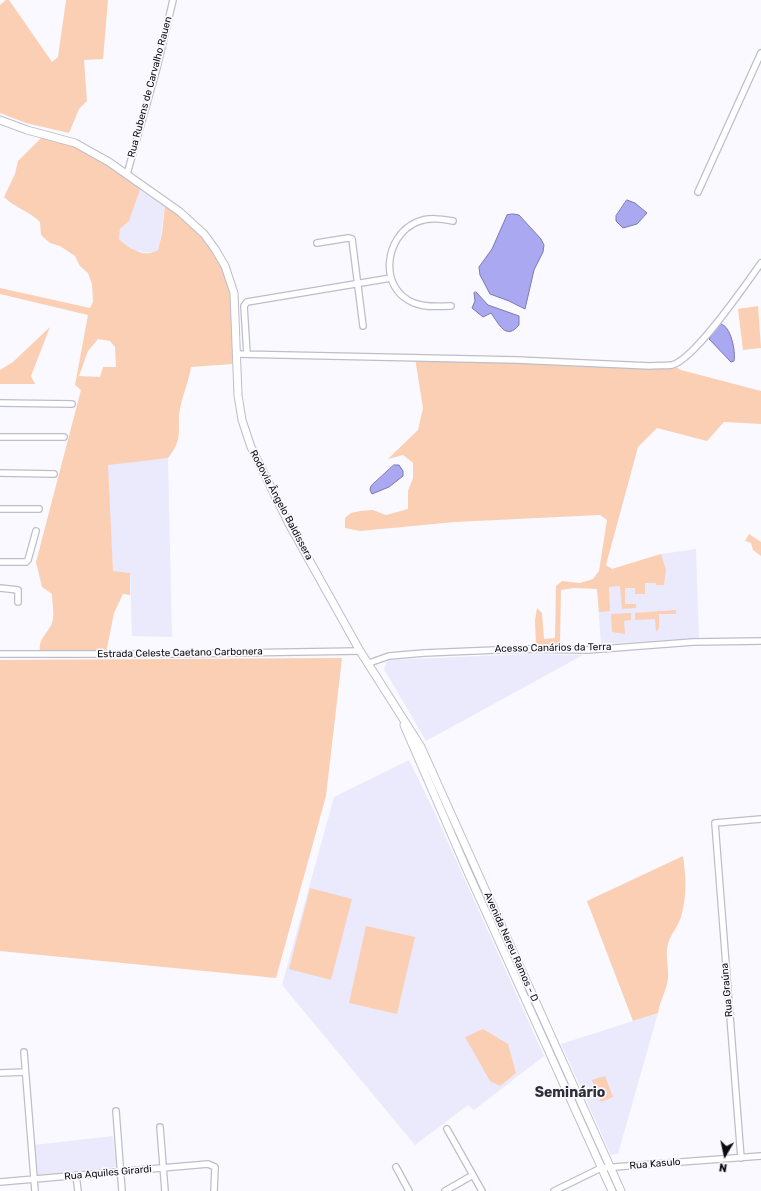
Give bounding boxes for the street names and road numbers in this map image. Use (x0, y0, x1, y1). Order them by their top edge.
street label: Rua Rubens de Carvalho Rauen (125, 15, 175, 159)
street label: Rodovia Ângelo Baldissera (247, 448, 315, 562)
street label: Acesso Canários da Terra (495, 641, 611, 655)
street label: Estrada Celeste Caetano Carbonera (97, 646, 263, 660)
street label: Avenida Nereu Ramos - D (481, 890, 541, 1004)
street label: Rua Graúna (719, 962, 735, 1018)
street label: Rua Kasulo (629, 1156, 681, 1172)
street label: Rua Aquiles Girardi (64, 1163, 152, 1183)

